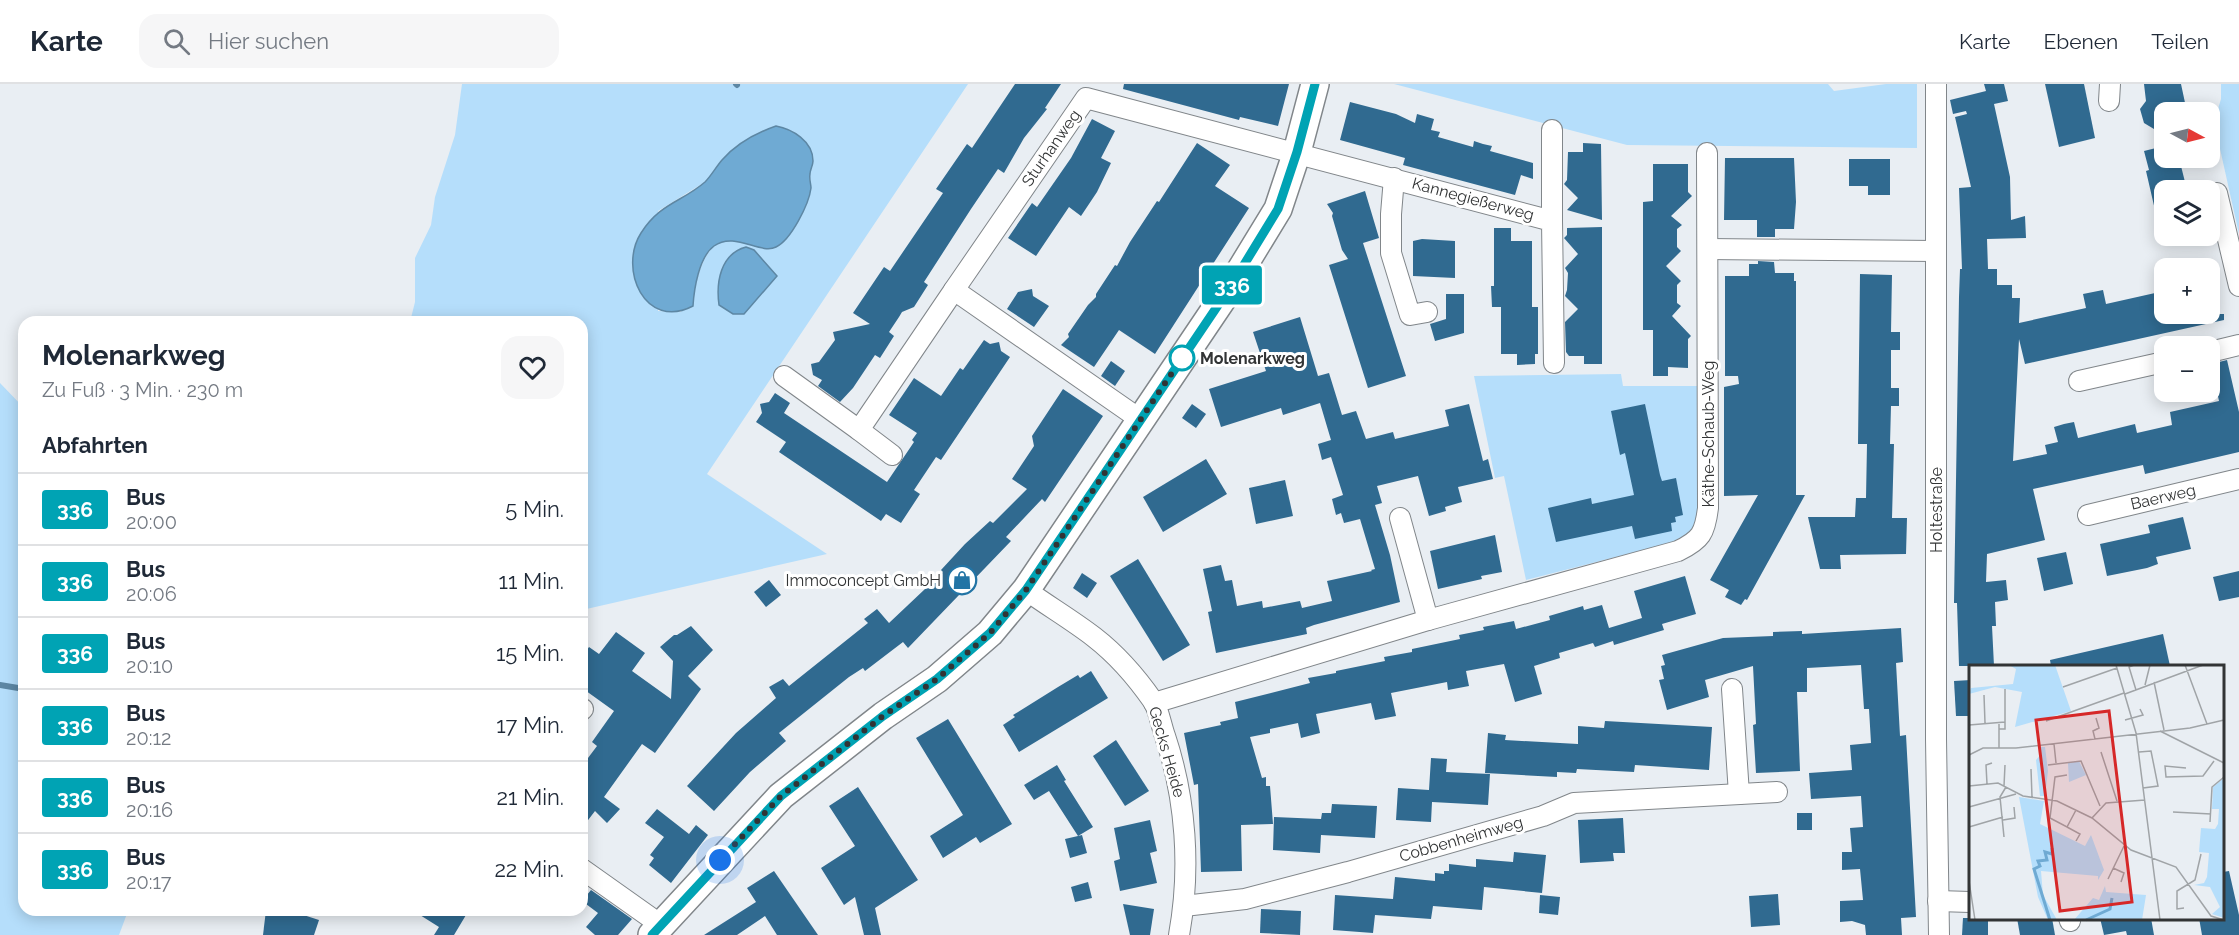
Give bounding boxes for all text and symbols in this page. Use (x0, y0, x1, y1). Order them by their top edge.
search box (139, 14, 559, 68)
text: Karte (30, 25, 103, 58)
icon: search (160, 25, 193, 58)
text: Hier suchen (208, 28, 329, 54)
text: Karte (1959, 29, 2010, 54)
text: Ebenen (2043, 29, 2118, 54)
text: Teilen (2151, 29, 2209, 54)
north arrow (2154, 102, 2220, 168)
map controls (2154, 102, 2220, 402)
street label: Sturhanweg (1018, 106, 1084, 190)
street label: Kannegießerweg (1410, 174, 1536, 224)
button: layers (2154, 180, 2220, 246)
button: + (2154, 258, 2220, 324)
line badge: 336 (1198, 266, 1266, 304)
text: 336 (1214, 273, 1250, 298)
button: heart (501, 336, 564, 399)
button: − (2154, 336, 2220, 402)
text: Molenarkweg (42, 339, 226, 372)
marker: Molenarkweg (1169, 345, 1195, 371)
place label: Molenarkweg (1200, 349, 1305, 368)
street label: Käthe-Schaub-Weg (1699, 361, 1718, 507)
text: Zu Fuß · 3 Min. · 230 m (42, 378, 243, 402)
text: Abfahrten (42, 432, 148, 458)
street label: Holtestraße (1927, 467, 1946, 553)
street label: Baerweg (2129, 480, 2197, 514)
text: Bus (126, 484, 165, 510)
text: 5 Min. (505, 496, 564, 522)
text: 336 (57, 497, 93, 522)
text: 20:00 (126, 510, 177, 534)
text: Bus (126, 556, 165, 582)
shop icon: Immoconcept GmbH (946, 564, 978, 596)
text: 11 Min. (498, 568, 564, 594)
text: 336 (57, 569, 93, 594)
place label: Immoconcept GmbH (786, 571, 941, 590)
text: 20:06 (126, 582, 177, 606)
text: Bus (126, 628, 165, 654)
text: 15 Min. (496, 640, 564, 666)
text: 336 (57, 641, 93, 666)
text: 20:10 (126, 654, 173, 678)
inset map (1969, 665, 2224, 920)
text: Bus (126, 700, 165, 726)
street label: Gecks Heide (1145, 704, 1189, 800)
text: 17 Min. (496, 712, 564, 738)
text: 336 (57, 713, 93, 738)
text: 20:12 (126, 726, 171, 750)
text: Bus (126, 772, 165, 798)
text: 21 Min. (496, 784, 564, 810)
text: 336 (57, 785, 93, 810)
text: 20:16 (126, 798, 173, 822)
street label: Cobbenheimweg (1397, 812, 1525, 866)
text: Bus (126, 844, 165, 870)
your location (705, 845, 735, 875)
text: 22 Min. (494, 856, 564, 882)
text: 336 (57, 857, 93, 882)
text: 20:17 (126, 870, 172, 894)

